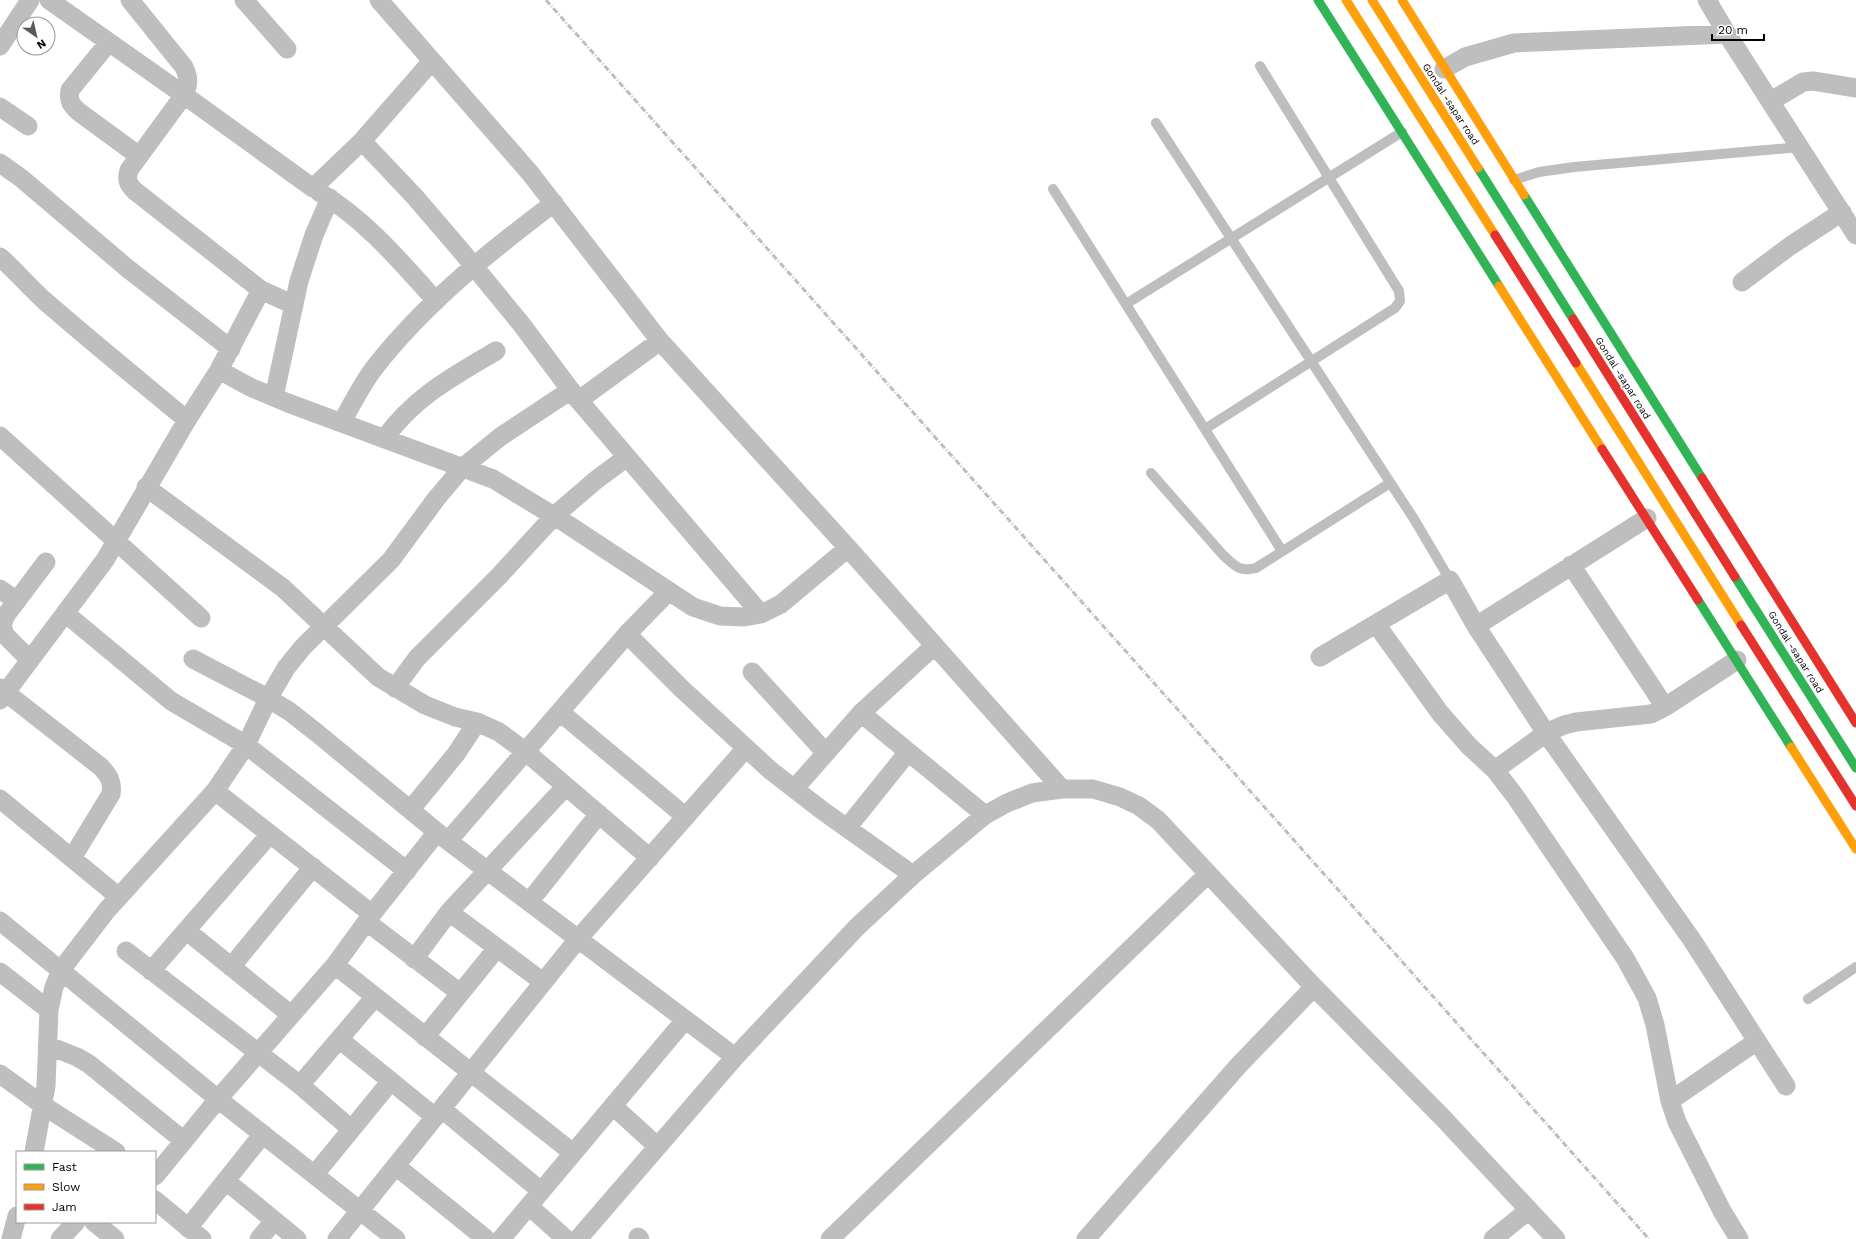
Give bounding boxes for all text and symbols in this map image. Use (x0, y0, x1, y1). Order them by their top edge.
north arrow (16, 16, 56, 56)
scale bar (1712, 16, 1764, 42)
text: 20 m (1718, 23, 1748, 37)
text: N (34, 36, 48, 52)
street label: Gondal -sapar road (1421, 61, 1481, 147)
street label: Gondal -sapar road (1593, 335, 1653, 421)
street label: Gondal -sapar road (1766, 609, 1826, 695)
legend (16, 1151, 156, 1223)
text: Fast (52, 1160, 77, 1174)
text: Slow (52, 1180, 80, 1194)
text: Jam (52, 1200, 77, 1214)

